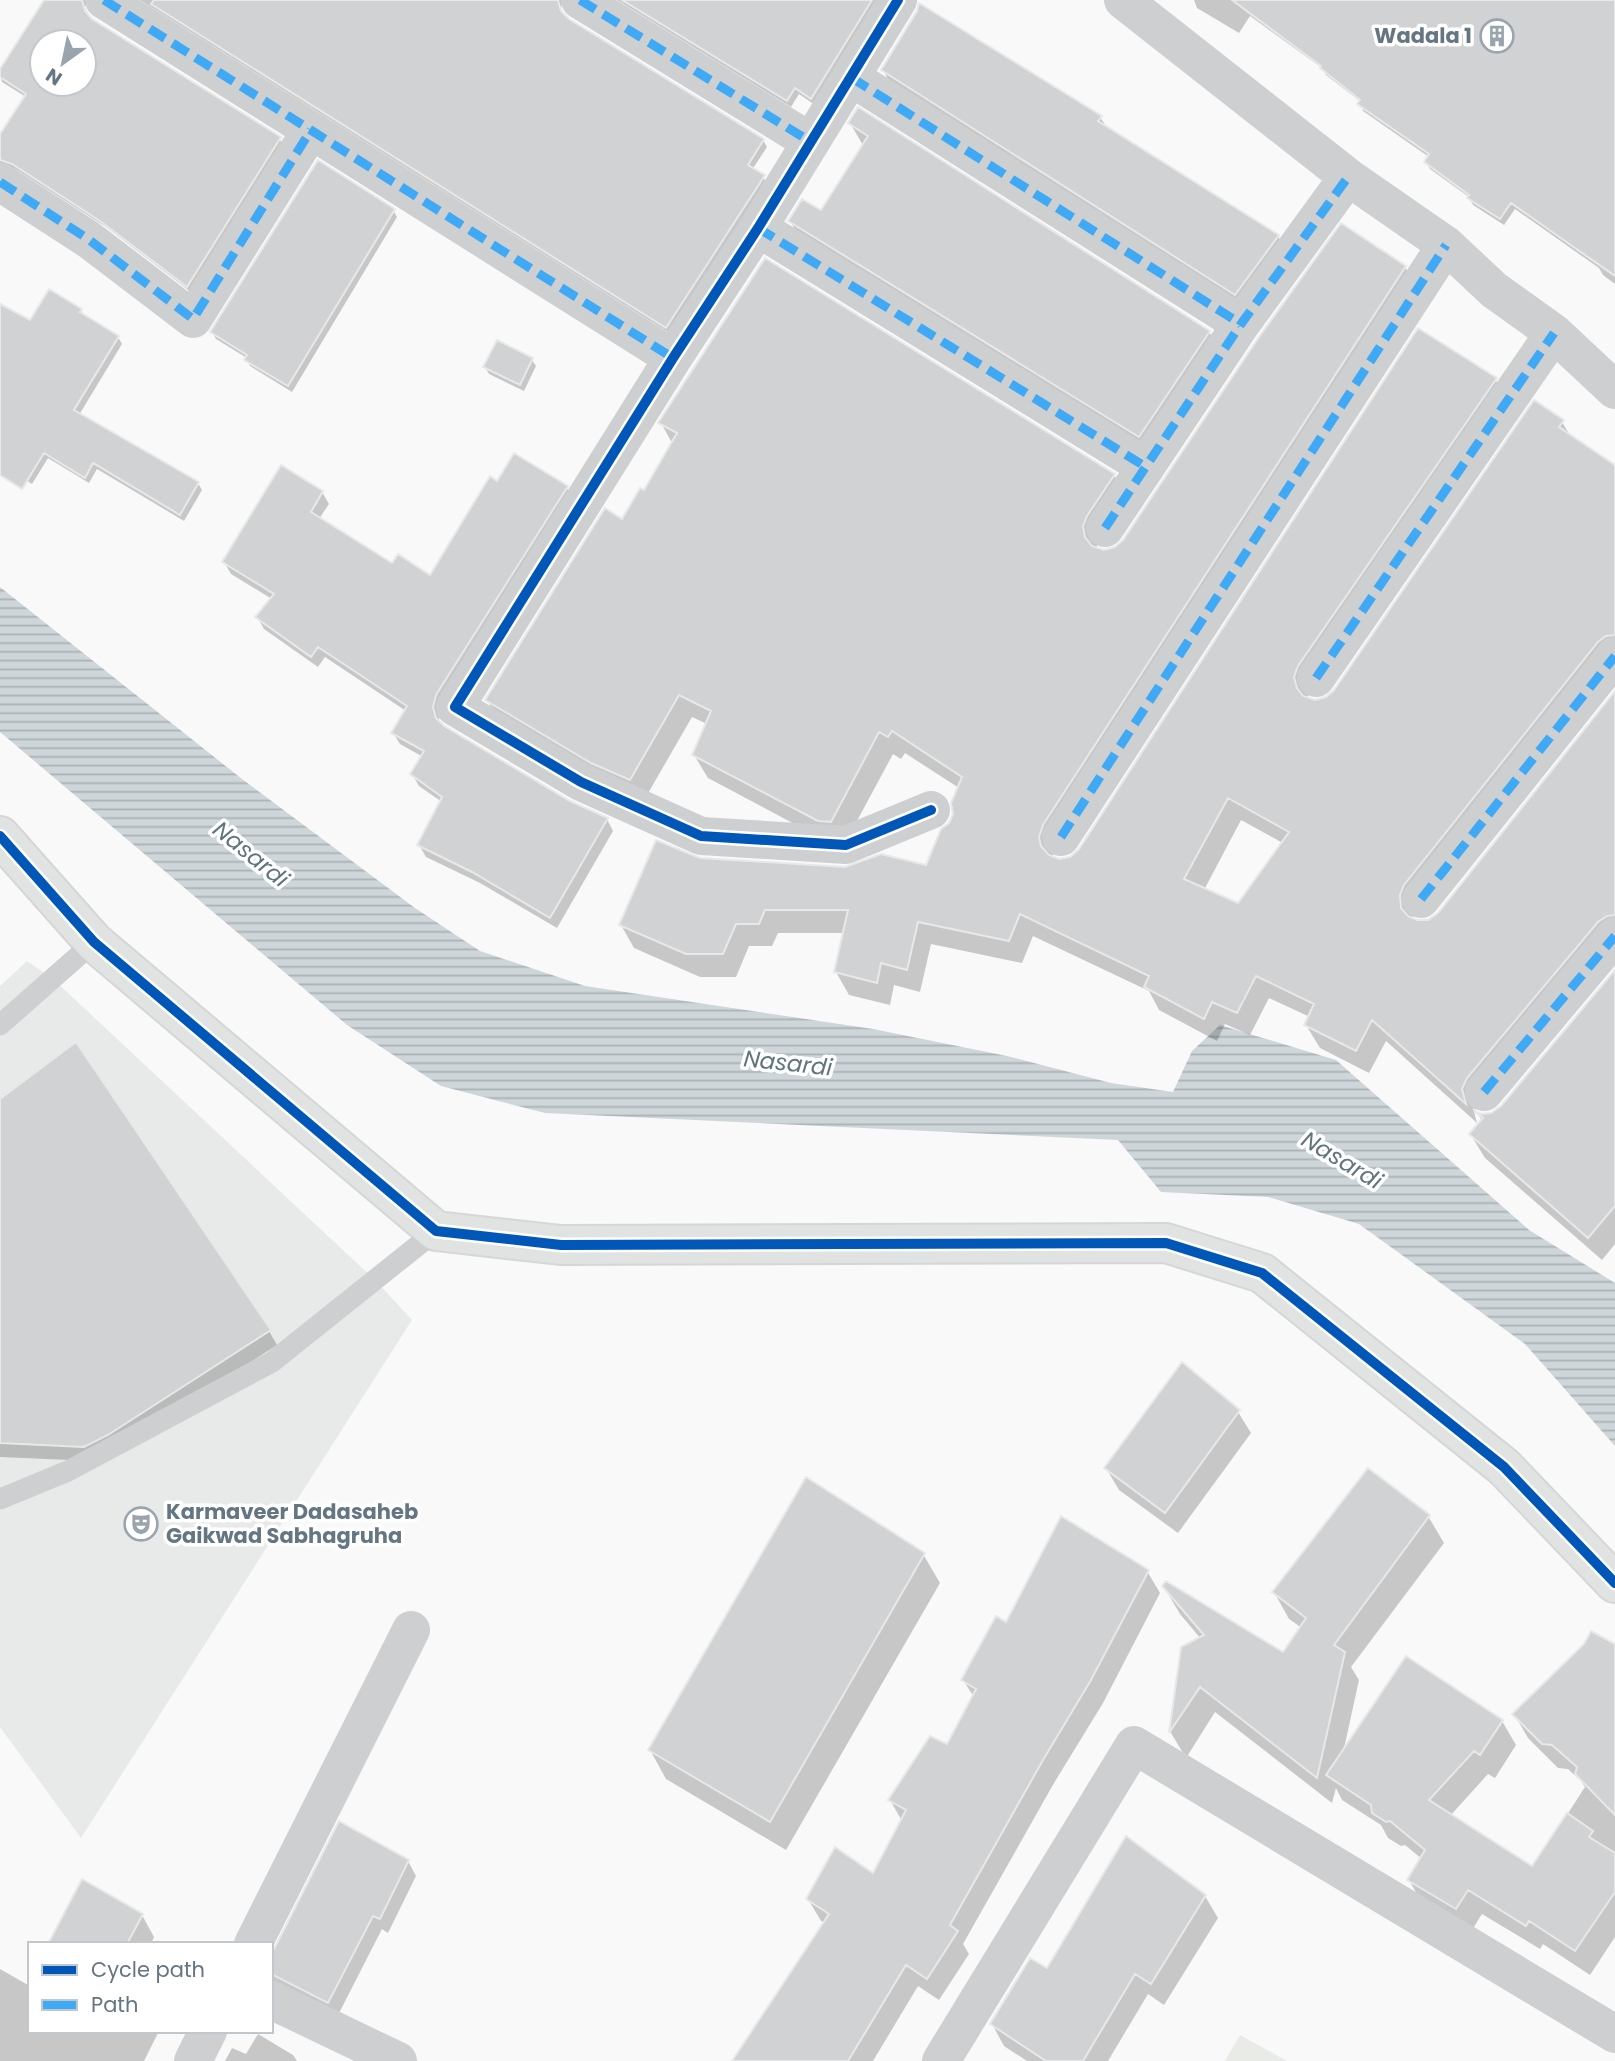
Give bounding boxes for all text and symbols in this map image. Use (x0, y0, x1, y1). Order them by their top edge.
building icon: Wadala 1 (1478, 17, 1516, 55)
place label: Wadala 1 (1374, 21, 1472, 50)
north arrow (28, 28, 98, 98)
text: N (41, 62, 67, 92)
water label: Nasardi (206, 814, 296, 895)
water label: Nasardi (742, 1042, 834, 1084)
water label: Nasardi (1296, 1123, 1389, 1197)
place label: Karmaveer Dadasaheb Gaikwad Sabhagruha (166, 1497, 418, 1550)
theatre icon: Karmaveer Dadasaheb Gaikwad Sabhagruha (122, 1505, 160, 1543)
legend (28, 1942, 273, 2033)
text: Cycle path (91, 1955, 205, 1984)
text: Path (91, 1990, 138, 2019)

